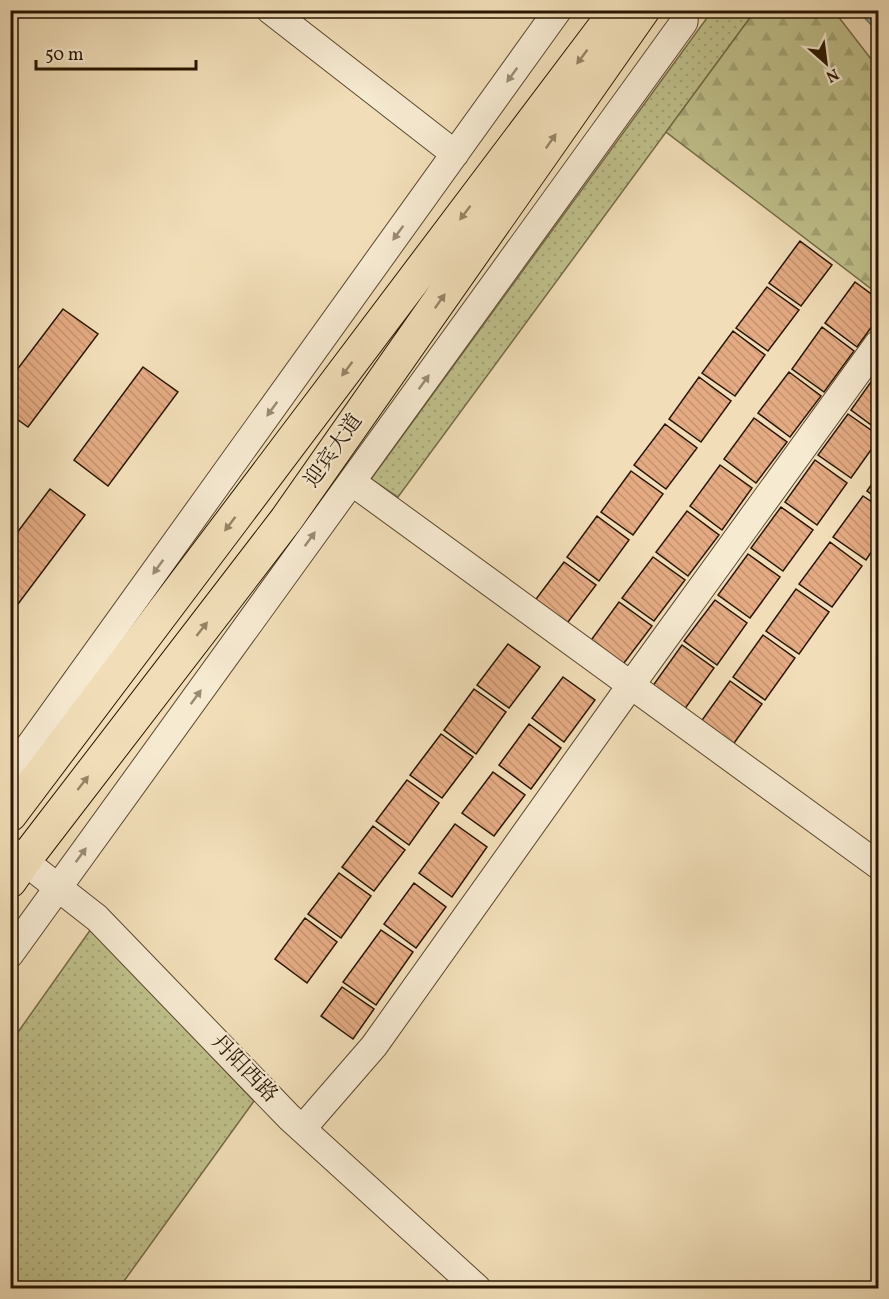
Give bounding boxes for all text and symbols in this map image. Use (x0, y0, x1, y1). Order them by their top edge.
scale bar (36, 33, 196, 71)
north arrow (796, 33, 856, 93)
text: 50 m (45, 43, 84, 68)
one-way arrow (576, 49, 588, 65)
text: N (821, 62, 842, 87)
one-way arrow (506, 67, 518, 83)
one-way arrow (545, 133, 556, 149)
one-way arrow (459, 205, 471, 220)
one-way arrow (392, 225, 404, 241)
one-way arrow (433, 293, 445, 308)
one-way arrow (342, 361, 354, 376)
one-way arrow (418, 374, 430, 390)
one-way arrow (266, 400, 278, 416)
street label: 迎宾大道 (298, 408, 370, 494)
one-way arrow (224, 517, 236, 532)
one-way arrow (304, 532, 316, 548)
one-way arrow (152, 559, 164, 575)
one-way arrow (196, 621, 209, 637)
one-way arrow (189, 690, 201, 705)
one-way arrow (77, 776, 89, 791)
one-way arrow (75, 848, 87, 864)
street label: 丹阳西路 (204, 1029, 284, 1109)

